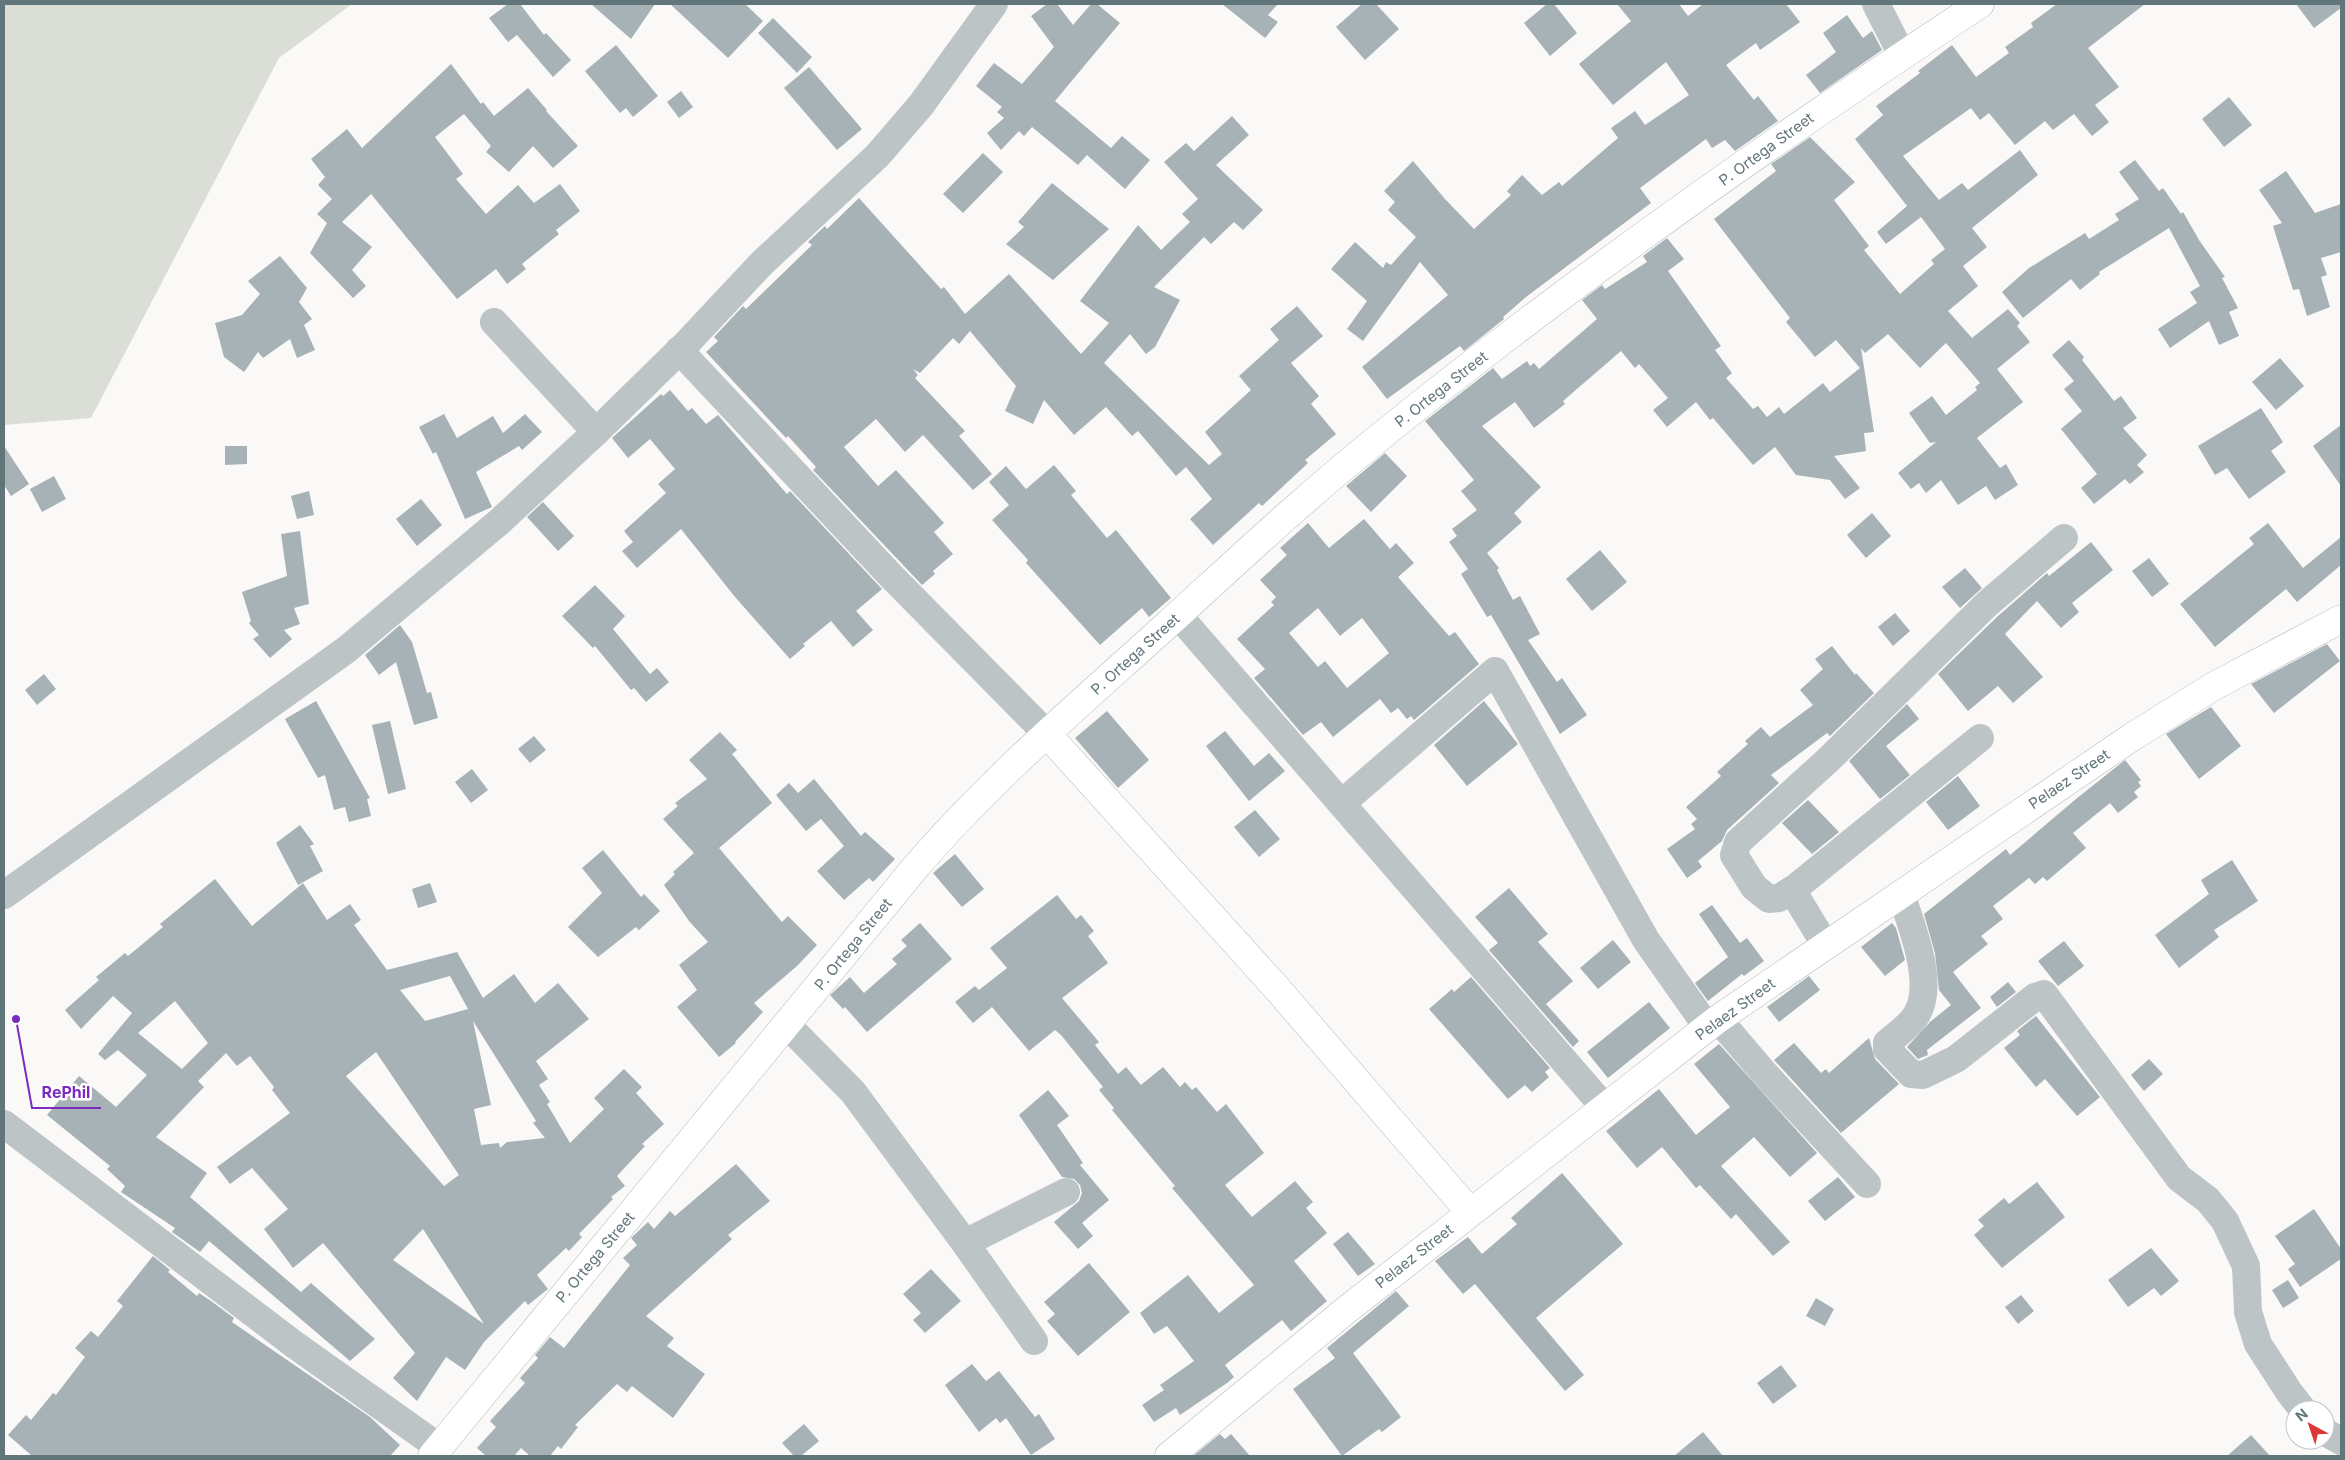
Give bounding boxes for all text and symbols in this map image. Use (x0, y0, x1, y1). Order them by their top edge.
street label: P. Ortega Street (1715, 108, 1817, 190)
street label: P. Ortega Street (1391, 347, 1491, 431)
street label: P. Ortega Street (1087, 609, 1183, 699)
street label: Pelaez Street (2025, 745, 2113, 813)
street label: P. Ortega Street (810, 894, 896, 994)
street label: Pelaez Street (1692, 974, 1779, 1044)
callout: RePhil (32, 1077, 101, 1108)
text: RePhil (42, 1082, 90, 1102)
street label: P. Ortega Street (552, 1208, 639, 1306)
street label: Pelaez Street (1371, 1220, 1457, 1292)
north arrow (2285, 1400, 2335, 1450)
text: N (2292, 1405, 2311, 1425)

